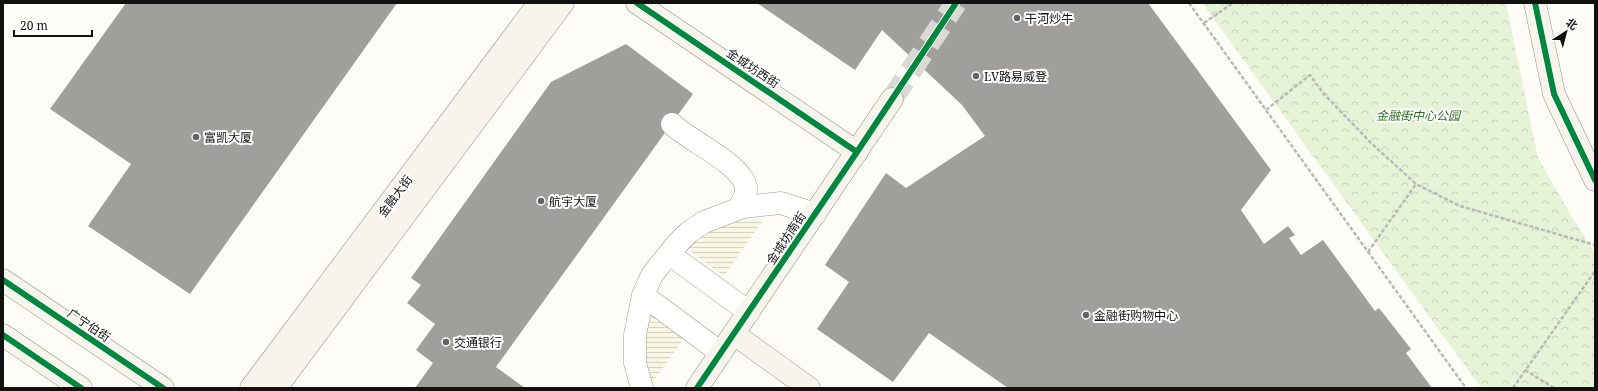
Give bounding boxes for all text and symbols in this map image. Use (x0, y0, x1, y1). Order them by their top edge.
place label: 干河炒牛 (1025, 10, 1073, 27)
scale bar (14, 12, 92, 38)
north arrow (1546, 12, 1586, 52)
marker: 干河炒牛 (1012, 13, 1022, 23)
text: 北 (1563, 14, 1581, 33)
text: 20 m (20, 17, 48, 34)
street label: 金城坊西街 (723, 44, 783, 92)
place label: LV路易威登 (984, 68, 1047, 85)
marker: LV路易威登 (971, 71, 981, 81)
park label: 金融街中心公园 (1376, 107, 1462, 124)
place label: 富凯大厦 (204, 129, 252, 146)
marker: 富凯大厦 (191, 132, 201, 142)
street label: 金融大街 (374, 172, 416, 220)
place label: 航宇大厦 (549, 193, 597, 210)
marker: 航宇大厦 (536, 196, 546, 206)
street label: 金城坊南街 (762, 208, 810, 268)
street label: 广宁伯街 (64, 305, 114, 345)
place label: 金融街购物中心 (1094, 307, 1178, 324)
marker: 金融街购物中心 (1081, 310, 1091, 320)
place label: 交通银行 (454, 334, 502, 351)
marker: 交通银行 (441, 337, 451, 347)

